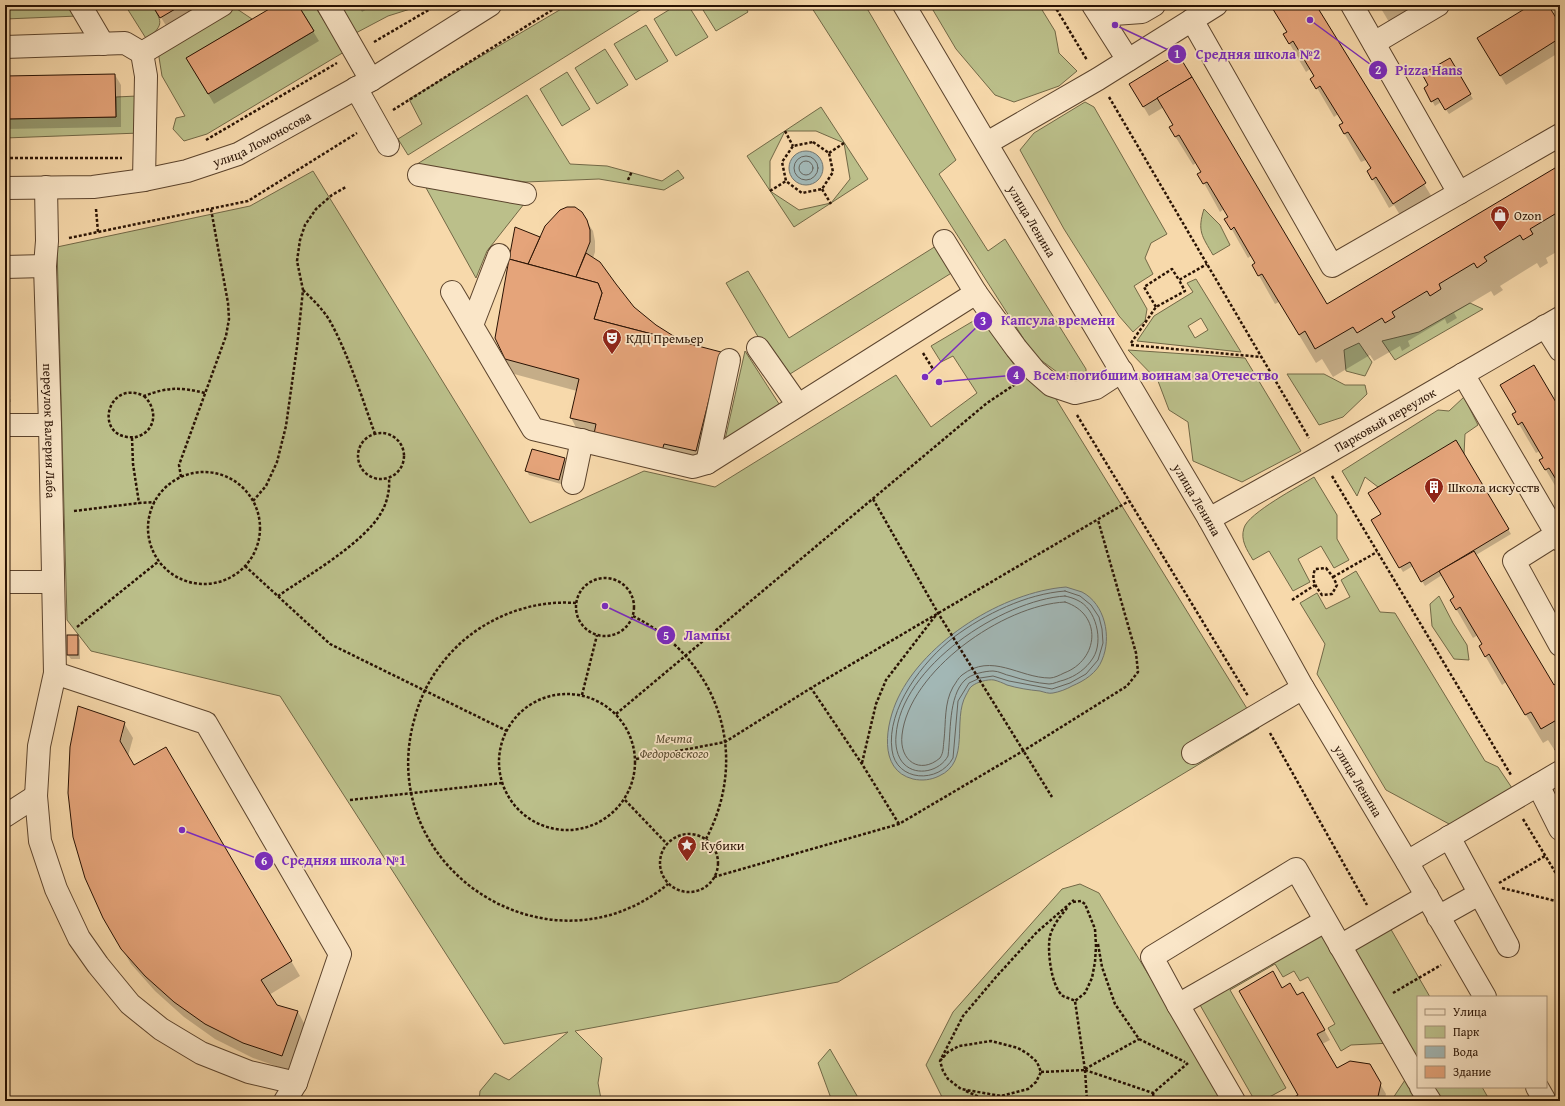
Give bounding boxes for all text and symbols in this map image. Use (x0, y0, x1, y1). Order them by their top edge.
callout: Средняя школа №2 (1167, 41, 1328, 67)
text: Средняя школа №2 (1196, 44, 1320, 64)
text: 1 (1174, 45, 1180, 62)
callout: Pizza Hans (1368, 57, 1471, 83)
text: Pizza Hans (1395, 60, 1463, 80)
text: 2 (1375, 61, 1381, 78)
street label: улица Ломоносова (209, 106, 315, 172)
street label: улица Ленина (1002, 180, 1061, 262)
shop icon: Ozon (1489, 204, 1511, 232)
place label: Ozon (1514, 206, 1542, 225)
callout: Капсула времени (973, 308, 1123, 334)
text: Капсула времени (1001, 310, 1115, 330)
text: 3 (980, 312, 986, 329)
theatre icon: КДЦ Премьер (601, 327, 623, 355)
place label: КДЦ Премьер (626, 329, 704, 348)
callout: Всем погибшим воинам за Отечество (1006, 362, 1286, 388)
street label: переулок Валерия Лаба (38, 363, 60, 499)
text: Всем погибшим воинам за Отечество (1034, 365, 1279, 385)
text: 4 (1013, 366, 1019, 383)
street label: Парковый переулок (1331, 383, 1440, 457)
street label: улица Ленина (1168, 459, 1226, 540)
building icon: Школа искусств (1423, 476, 1445, 504)
place label: Школа искусств (1448, 478, 1540, 497)
callout: Лампы (656, 622, 738, 648)
text: Лампы (684, 625, 730, 645)
text: 5 (663, 627, 669, 644)
park label: Мечта Федоровского (639, 729, 709, 763)
street label: улица Ленина (1328, 740, 1387, 821)
place icon: Кубики (676, 834, 698, 862)
place label: Кубики (701, 836, 745, 855)
callout: Средняя школа №1 (254, 848, 414, 874)
text: Средняя школа №1 (282, 850, 406, 870)
text: 6 (261, 852, 267, 869)
legend (1417, 996, 1547, 1088)
text: Улица (1453, 1003, 1487, 1020)
text: Парк (1453, 1023, 1480, 1040)
text: Вода (1453, 1043, 1478, 1060)
text: Здание (1453, 1063, 1492, 1080)

